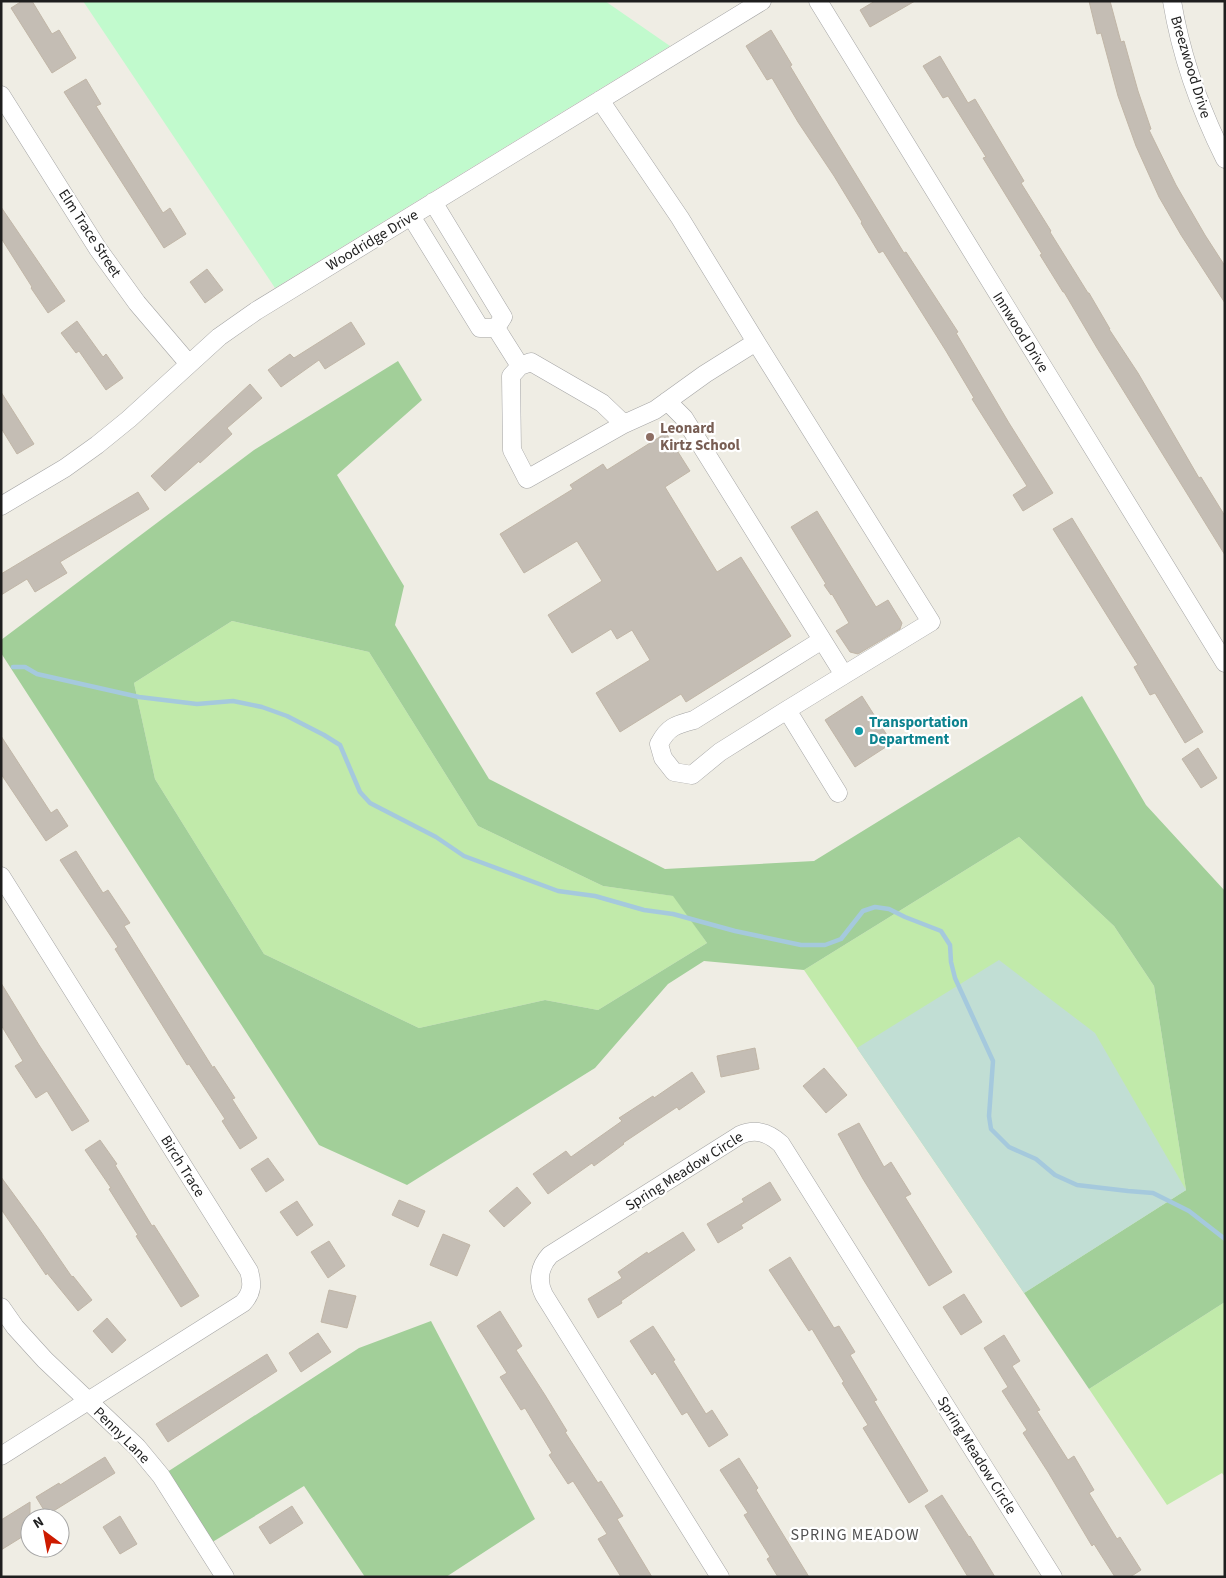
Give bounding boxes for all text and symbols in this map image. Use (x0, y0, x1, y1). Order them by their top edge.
street label: Breezwood Drive (1165, 13, 1216, 121)
street label: Elm Trace Street (53, 185, 126, 282)
street label: Woodridge Drive (322, 205, 422, 276)
street label: Innwood Drive (988, 288, 1054, 376)
place label: Leonard Kirtz School (660, 418, 741, 456)
marker: Leonard Kirtz School (644, 431, 656, 443)
place label: Transportation Department (869, 712, 968, 750)
marker: Transportation Department (853, 725, 865, 737)
street label: Spring Meadow Circle (621, 1127, 747, 1216)
street label: Birch Trace (155, 1131, 210, 1201)
street label: Spring Meadow Circle (932, 1392, 1021, 1518)
street label: Penny Lane (89, 1402, 155, 1468)
north arrow (20, 1508, 70, 1558)
text: N (29, 1512, 48, 1534)
district label: SPRING MEADOW (790, 1524, 920, 1546)

